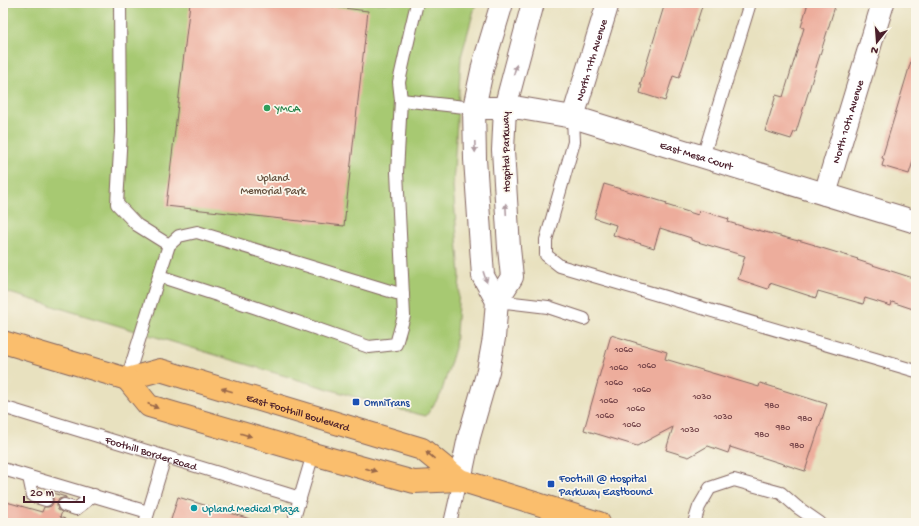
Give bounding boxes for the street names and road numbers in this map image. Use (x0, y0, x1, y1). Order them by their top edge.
street label: North 11th Avenue (574, 18, 611, 103)
street label: North 10th Avenue (831, 78, 867, 165)
street label: Hospital Parkway (500, 111, 514, 192)
street label: East Mesa Court (658, 140, 735, 174)
street label: East Foothill Boulevard (244, 392, 352, 435)
street label: Foothill Border Road (102, 434, 199, 474)

